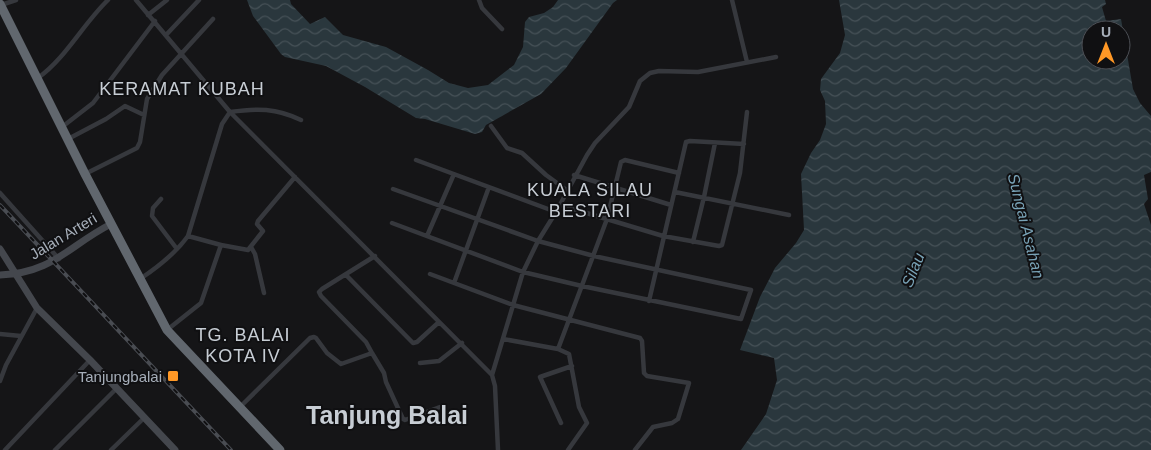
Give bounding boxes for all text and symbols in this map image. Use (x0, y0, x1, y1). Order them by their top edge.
north arrow (1081, 20, 1131, 70)
text: U (1101, 24, 1111, 40)
district label: KERAMAT KUBAH (99, 79, 265, 99)
water label: Sungai Asahan (1005, 172, 1047, 281)
district label: KUALA SILAU BESTARI (527, 180, 653, 221)
street label: Jalan Arteri (26, 209, 100, 263)
water label: Silau (898, 250, 928, 290)
district label: TG. BALAI KOTA IV (195, 325, 291, 366)
place label: Tanjungbalai (78, 368, 162, 385)
marker: Tanjungbalai (166, 369, 180, 383)
district label: Tanjung Balai (306, 401, 468, 429)

